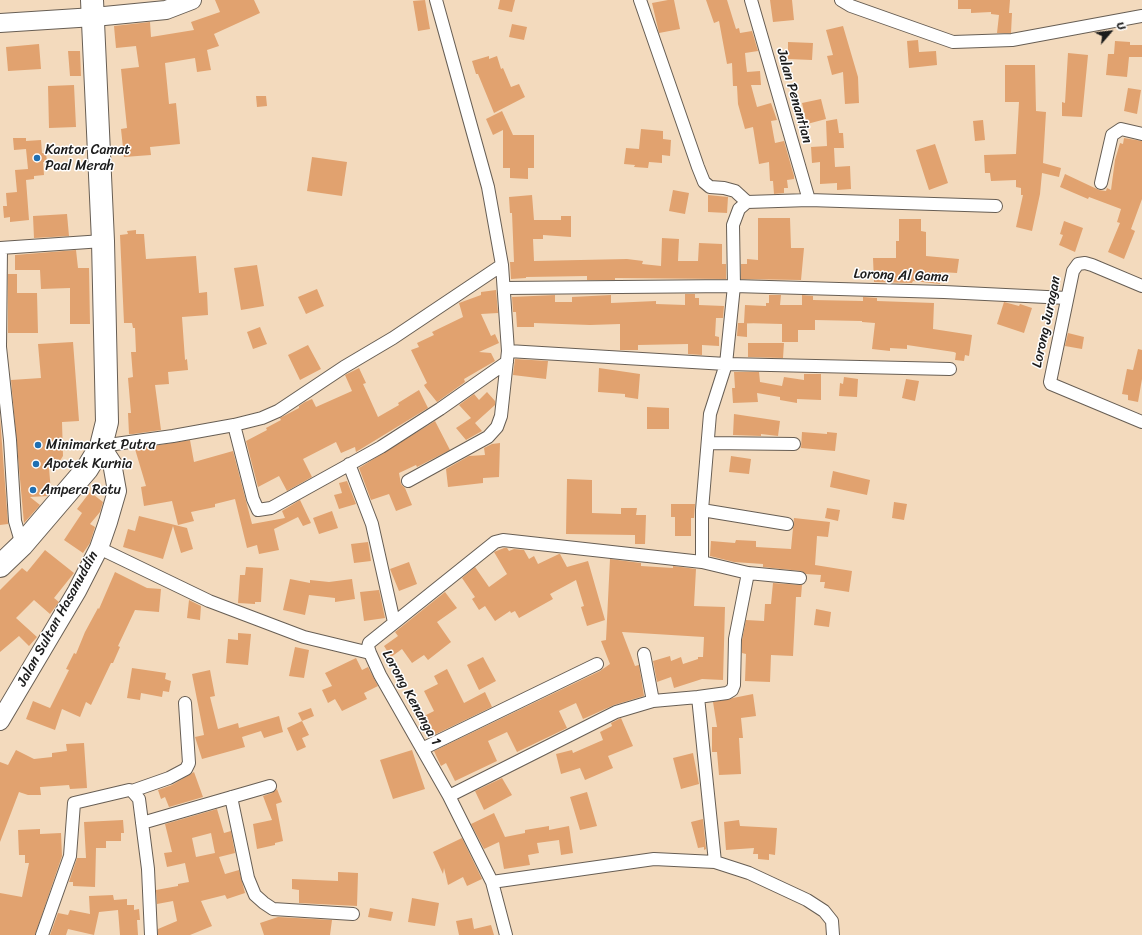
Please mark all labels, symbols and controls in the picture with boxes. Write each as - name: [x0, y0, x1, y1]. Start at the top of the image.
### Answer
- north arrow: [1090, 12, 1130, 52]
- text: U: [1111, 18, 1131, 34]
- street label: Jalan Penantian: [772, 47, 816, 145]
- place label: Kantor Camat Paal Merah: [45, 142, 130, 174]
- marker: Kantor Camat Paal Merah: [32, 153, 42, 163]
- street label: Lorong Al Gama: [853, 266, 949, 286]
- street label: Lorong Juragan: [1029, 275, 1065, 369]
- place label: Minimarket Putra: [46, 437, 155, 453]
- marker: Minimarket Putra: [33, 440, 43, 450]
- place label: Apotek Kurnia: [44, 456, 132, 472]
- marker: Apotek Kurnia: [31, 459, 41, 469]
- place label: Ampera Ratu: [41, 482, 121, 498]
- marker: Ampera Ratu: [28, 485, 38, 495]
- street label: Jalan Sultan Hasanuddin: [14, 548, 102, 690]
- street label: Lorong Kenanga 1: [378, 647, 444, 749]

